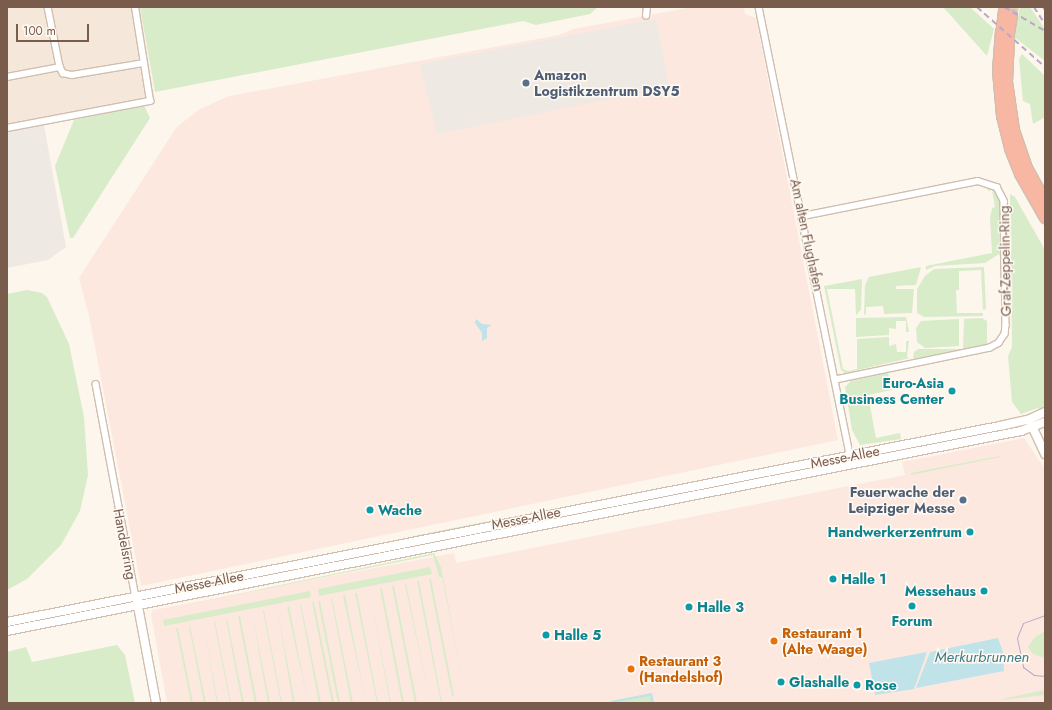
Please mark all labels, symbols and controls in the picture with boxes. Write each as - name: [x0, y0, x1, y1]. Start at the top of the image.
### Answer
- scale bar: [18, 16, 91, 42]
- text: 100 m: [23, 22, 56, 40]
- place label: Amazon Logistikzentrum DSY5: [534, 67, 680, 100]
- marker: Amazon Logistikzentrum DSY5: [521, 78, 531, 88]
- street label: Am alten Flughafen: [787, 177, 827, 293]
- street label: Graf-Zeppelin-Ring: [996, 205, 1014, 317]
- place label: Euro-Asia Business Center: [839, 375, 944, 408]
- marker: Euro-Asia Business Center: [947, 386, 957, 396]
- street label: Messe-Allee: [809, 442, 881, 472]
- place label: Feuerwache der Leipziger Messe: [848, 484, 955, 516]
- marker: Feuerwache der Leipziger Messe: [958, 495, 968, 505]
- place label: Wache: [378, 502, 422, 518]
- street label: Messe-Allee: [490, 503, 562, 533]
- marker: Wache: [365, 505, 375, 515]
- street label: Handelsring: [110, 507, 140, 581]
- place label: Handwerkerzentrum: [828, 524, 962, 540]
- marker: Handwerkerzentrum: [965, 527, 975, 537]
- street label: Messe-Allee: [173, 567, 245, 597]
- place label: Halle 1: [841, 571, 886, 587]
- marker: Halle 1: [828, 574, 838, 584]
- place label: Messehaus: [905, 583, 976, 599]
- marker: Messehaus: [979, 586, 989, 596]
- place label: Halle 3: [697, 599, 744, 615]
- marker: Forum: [907, 601, 917, 611]
- marker: Halle 3: [684, 602, 694, 612]
- place label: Forum: [892, 613, 932, 629]
- place label: Restaurant 1 (Alte Waage): [782, 625, 867, 658]
- place label: Halle 5: [554, 627, 601, 643]
- marker: Halle 5: [541, 630, 551, 640]
- marker: Restaurant 1 (Alte Waage): [769, 636, 779, 646]
- water label: Merkurbrunnen: [935, 649, 1029, 667]
- place label: Restaurant 3 (Handelshof): [639, 653, 723, 686]
- marker: Restaurant 3 (Handelshof): [626, 664, 636, 674]
- place label: Glashalle: [789, 674, 849, 690]
- marker: Glashalle: [776, 677, 786, 687]
- place label: Rose: [865, 677, 897, 693]
- marker: Rose: [852, 680, 862, 690]

